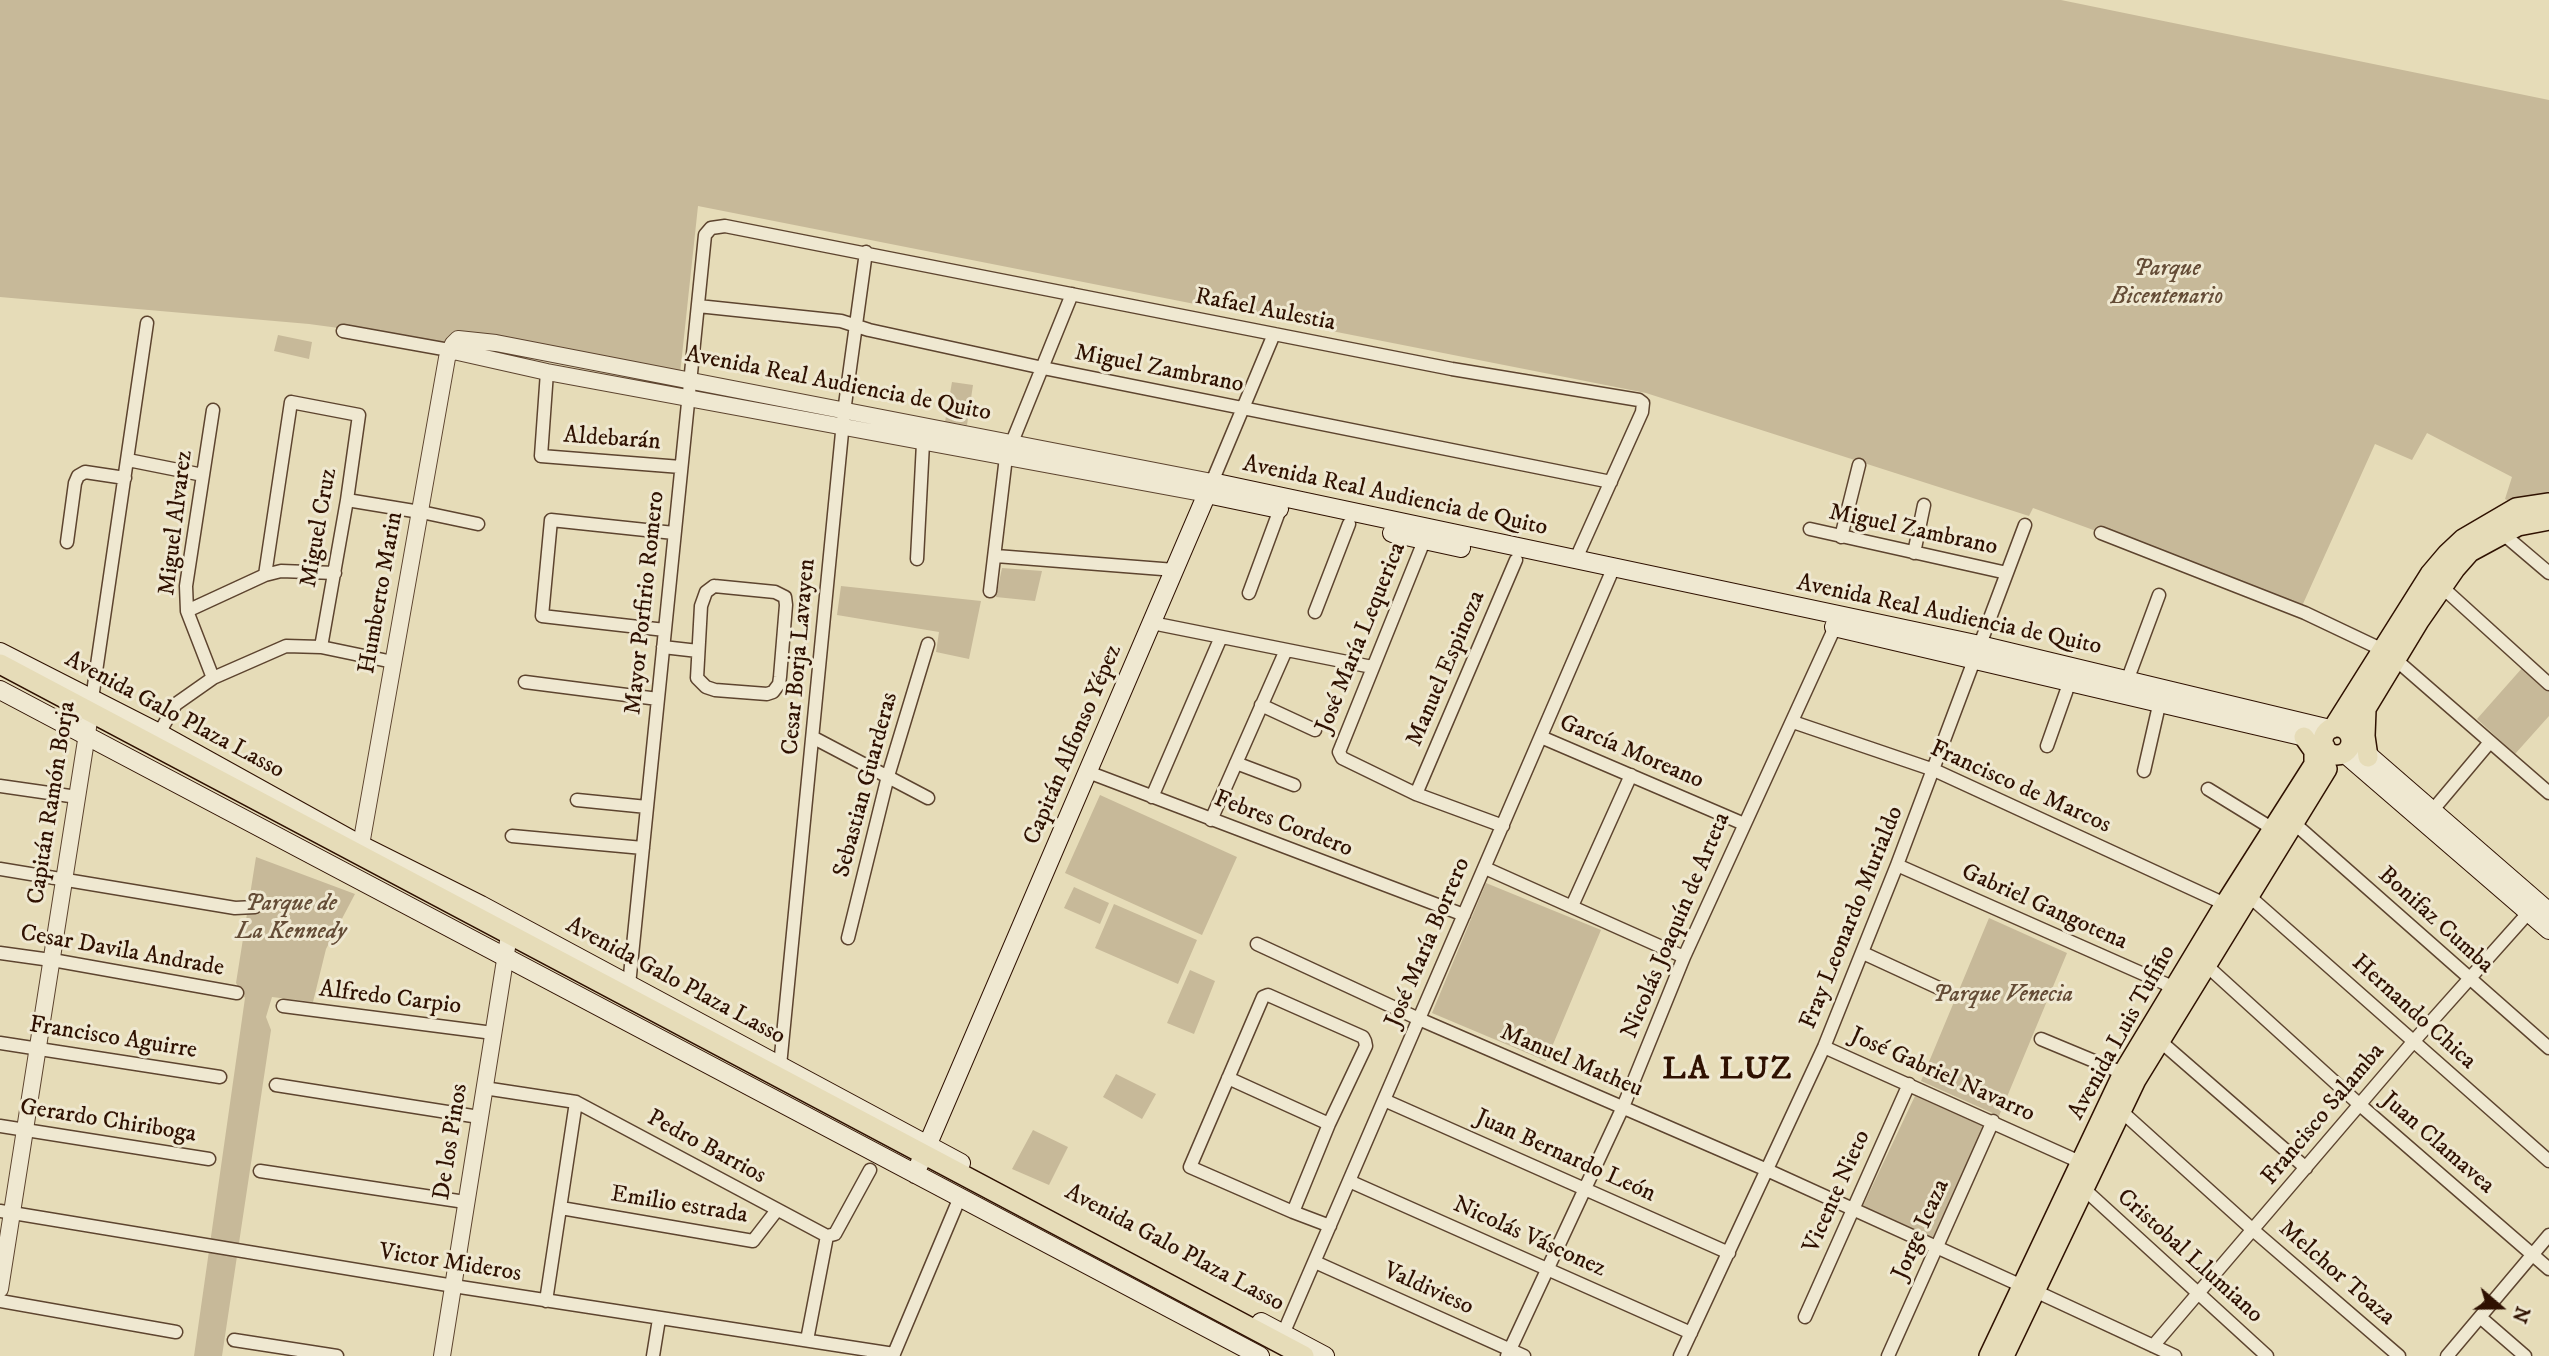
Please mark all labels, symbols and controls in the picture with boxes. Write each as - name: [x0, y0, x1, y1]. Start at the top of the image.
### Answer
- park label: Parque Bicentenario: [2111, 256, 2223, 312]
- street label: Rafael Aulestia: [1192, 283, 1338, 339]
- street label: Miguel Zambrano: [1072, 339, 1246, 401]
- street label: Avenida Real Audiencia de Quito: [683, 341, 993, 429]
- street label: Aldebarán: [562, 422, 662, 458]
- street label: Miguel Alvarez: [154, 449, 200, 597]
- street label: Avenida Real Audiencia de Quito: [1240, 451, 1550, 543]
- street label: Miguel Cruz: [295, 466, 345, 590]
- street label: Mayor Porfirio Romero: [620, 490, 672, 716]
- street label: Miguel Zambrano: [1826, 499, 2000, 563]
- street label: Humberto Marin: [354, 510, 410, 676]
- street label: José María Lequerica: [1311, 539, 1413, 737]
- street label: Cesar Borja Lavayen: [777, 558, 823, 756]
- street label: Avenida Real Audiencia de Quito: [1794, 570, 2104, 662]
- street label: Manuel Espinoza: [1401, 587, 1493, 751]
- street label: Capitán Alfonso Yépez: [1019, 640, 1129, 850]
- street label: Avenida Galo Plaza Lasso: [59, 646, 289, 786]
- street label: Sebastian Guarderas: [828, 689, 906, 881]
- street label: Capitán Ramón Borja: [23, 700, 83, 906]
- street label: García Moreano: [1554, 710, 1708, 796]
- street label: Francisco de Marcos: [1925, 735, 2115, 841]
- street label: Febres Cordero: [1210, 785, 1356, 865]
- street label: Fray Leonardo Murialdo: [1795, 802, 1911, 1034]
- street label: Nicolás Joaquín de Arteta: [1616, 809, 1738, 1043]
- street label: José María Borrero: [1380, 854, 1478, 1032]
- street label: Gabriel Gangotena: [1956, 858, 2132, 958]
- street label: Bonifaz Cumba: [2371, 861, 2499, 981]
- park label: Parque de La Kennedy: [236, 891, 346, 947]
- street label: Avenida Galo Plaza Lasso: [560, 912, 790, 1052]
- street label: Cesar Davila Andrade: [18, 920, 226, 984]
- street label: Avenida Luis Tufiño: [2063, 941, 2183, 1125]
- street label: Hernando Chica: [2345, 949, 2481, 1077]
- street label: Alfredo Carpio: [317, 976, 463, 1022]
- park label: Parque Venecia: [1933, 982, 2073, 1010]
- street label: Francisco Aguirre: [27, 1012, 199, 1066]
- street label: Manuel Matheu: [1495, 1019, 1647, 1105]
- street label: José Gabriel Navarro: [1845, 1022, 2039, 1130]
- street label: Francisco Salamba: [2256, 1038, 2392, 1192]
- district label: LA LUZ: [1663, 1052, 1793, 1090]
- street label: De los Pinos: [429, 1082, 475, 1202]
- street label: Juan Clamavea: [2374, 1087, 2500, 1201]
- street label: Gerardo Chiriboga: [18, 1094, 198, 1150]
- street label: Juan Bernardo León: [1470, 1104, 1660, 1210]
- street label: Pedro Barrios: [642, 1105, 770, 1191]
- street label: Vicente Nieto: [1798, 1126, 1878, 1258]
- street label: Jorge Icaza: [1887, 1175, 1957, 1285]
- street label: Avenida Galo Plaza Lasso: [1059, 1179, 1289, 1319]
- street label: Emilio estrada: [608, 1181, 750, 1231]
- street label: Cristobal Llumiano: [2110, 1184, 2268, 1330]
- street label: Nicolás Vásconez: [1448, 1191, 1610, 1285]
- street label: Melchor Toaza: [2272, 1215, 2400, 1333]
- street label: Victor Mideros: [377, 1239, 523, 1289]
- street label: Valdivieso: [1378, 1257, 1478, 1323]
- north arrow: [2465, 1272, 2535, 1342]
- text: N: [2507, 1303, 2534, 1326]

